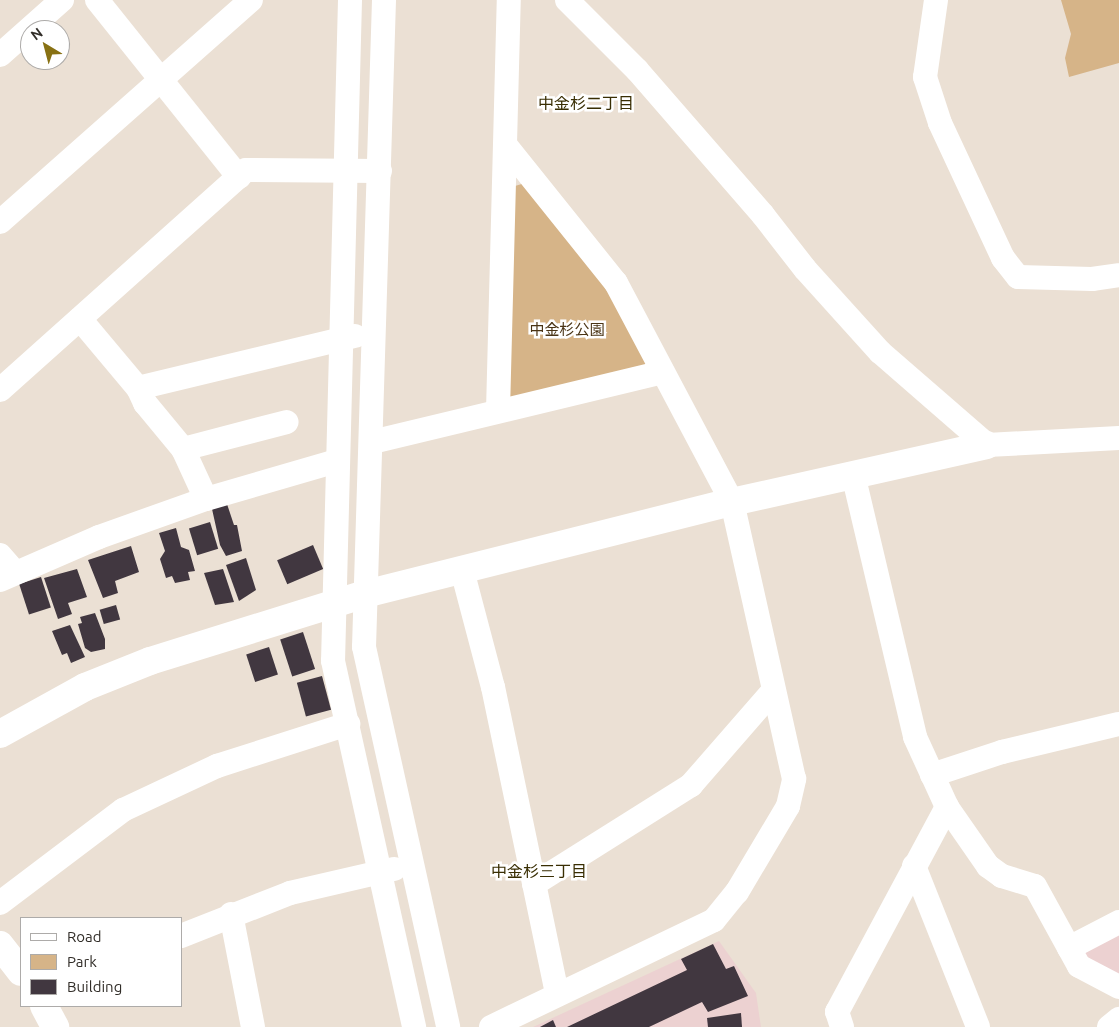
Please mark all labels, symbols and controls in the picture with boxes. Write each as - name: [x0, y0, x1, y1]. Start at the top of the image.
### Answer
- north arrow: [20, 20, 70, 70]
- text: N: [28, 24, 46, 43]
- district label: 中金杉二丁目: [538, 93, 634, 113]
- park label: 中金杉公園: [530, 321, 604, 339]
- district label: 中金杉三丁目: [491, 861, 587, 881]
- legend: [20, 917, 182, 1007]
- text: Road: [67, 928, 102, 945]
- text: Park: [67, 953, 97, 970]
- text: Building: [67, 978, 122, 995]

